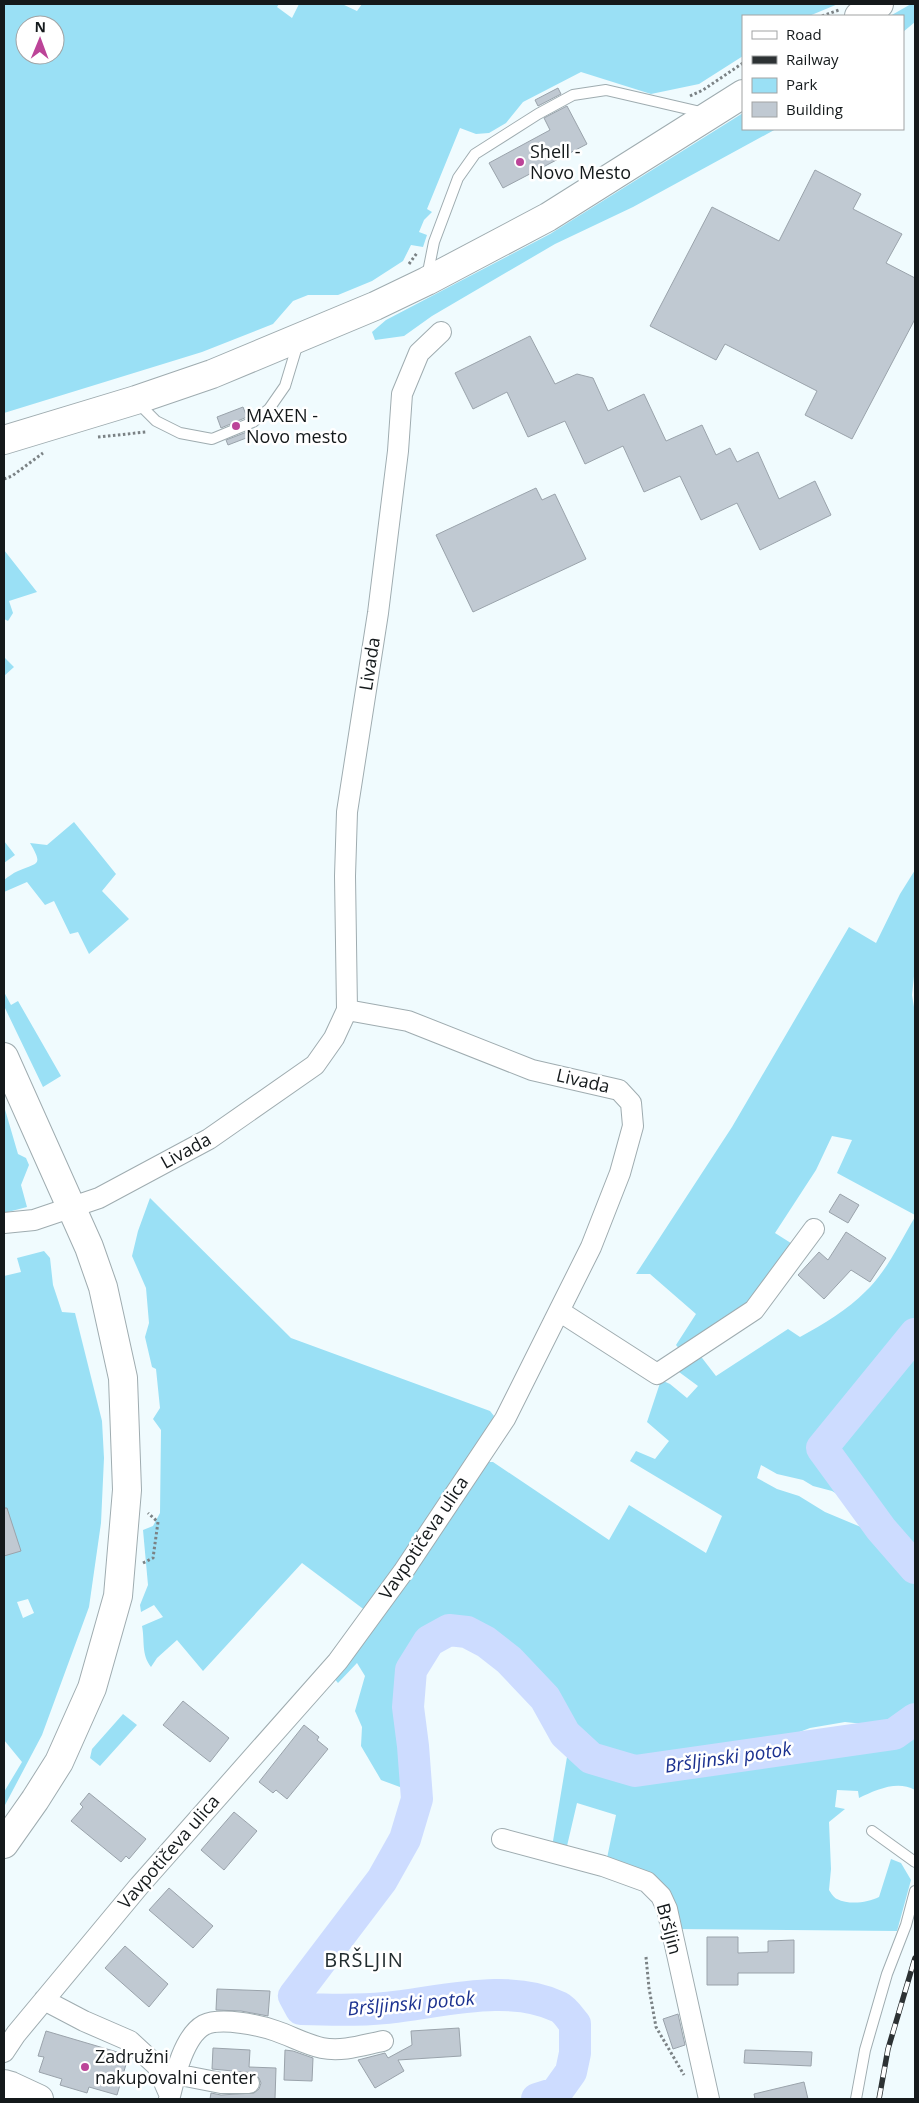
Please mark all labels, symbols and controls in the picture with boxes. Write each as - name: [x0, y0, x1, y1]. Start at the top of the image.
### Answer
- north arrow: [15, 15, 65, 65]
- legend: [742, 15, 904, 130]
- text: N: [34, 17, 46, 36]
- text: Road: [786, 24, 822, 44]
- text: Railway: [786, 49, 839, 69]
- text: Park: [786, 74, 817, 94]
- text: Building: [786, 99, 843, 119]
- place label: Shell - Novo Mesto: [530, 139, 631, 184]
- marker: Shell - Novo Mesto: [514, 156, 526, 168]
- place label: MAXEN - Novo mesto: [246, 403, 347, 448]
- marker: MAXEN - Novo mesto: [230, 420, 242, 432]
- street label: Livada: [353, 635, 385, 692]
- street label: Livada: [554, 1062, 612, 1098]
- street label: Livada: [156, 1127, 215, 1174]
- street label: Vavpotičeva ulica: [373, 1471, 473, 1604]
- water label: Bršljinski potok: [663, 1735, 794, 1779]
- street label: Vavpotičeva ulica: [112, 1789, 224, 1913]
- street label: Bršljin: [652, 1900, 688, 1957]
- district label: BRŠLJIN: [324, 1946, 404, 1973]
- water label: Bršljinski potok: [346, 1984, 476, 2022]
- place label: Zadružni nakupovalni center: [95, 2044, 256, 2089]
- marker: Zadružni nakupovalni center: [79, 2061, 91, 2073]

